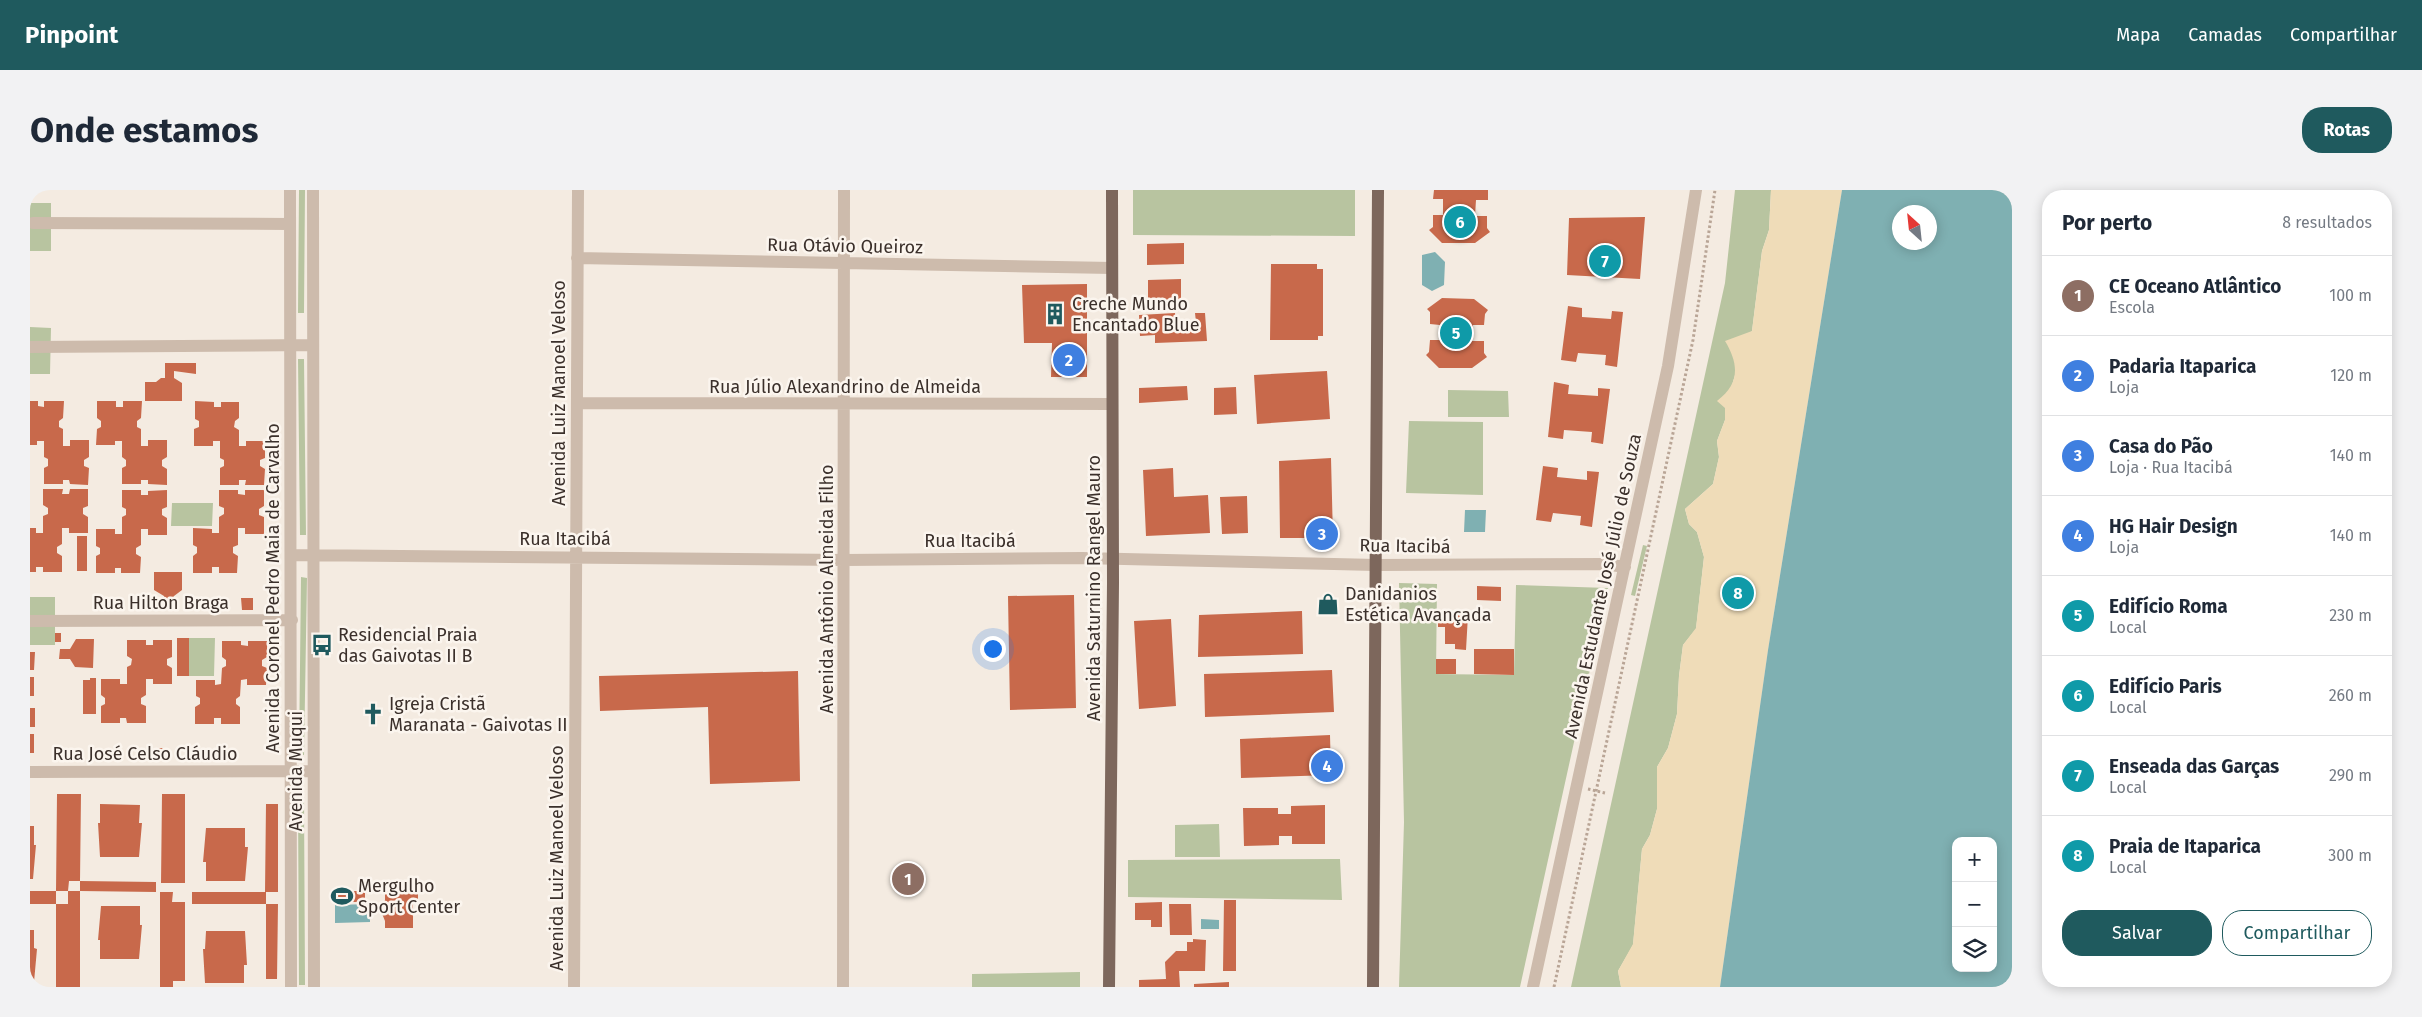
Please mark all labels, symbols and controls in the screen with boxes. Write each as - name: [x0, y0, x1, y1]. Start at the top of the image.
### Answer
- text: Pinpoint: [25, 21, 118, 49]
- text: Mapa: [2116, 24, 2160, 46]
- text: Camadas: [2188, 24, 2262, 46]
- text: Compartilhar: [2290, 24, 2397, 46]
- button: Rotas: [2302, 107, 2392, 153]
- text: Onde estamos: [30, 109, 258, 151]
- pin: 6: [1444, 203, 1476, 241]
- north arrow: [1892, 205, 1937, 250]
- text: Por perto: [2062, 210, 2152, 236]
- text: 8 resultados: [2282, 213, 2372, 232]
- street label: Rua Otávio Queiroz: [767, 234, 923, 258]
- pin: 7: [1589, 242, 1621, 280]
- text: CE Oceano Atlântico: [2109, 275, 2281, 298]
- street label: Avenida Luiz Manoel Veloso: [548, 280, 570, 506]
- text: 1: [2074, 286, 2082, 305]
- text: 100 m: [2329, 286, 2372, 305]
- place label: Creche Mundo Encantado Blue: [1072, 293, 1199, 336]
- text: Escola: [2109, 298, 2155, 317]
- building icon: Creche Mundo Encantado Blue: [1042, 301, 1068, 327]
- pin: 5: [1440, 314, 1472, 352]
- pin: 2: [1053, 341, 1085, 379]
- text: Padaria Itaparica: [2109, 355, 2256, 378]
- text: 2: [2074, 366, 2082, 385]
- text: 120 m: [2330, 366, 2372, 385]
- street label: Rua Júlio Alexandrino de Almeida: [709, 376, 981, 398]
- text: Loja: [2109, 378, 2139, 397]
- street label: Avenida Coronel Pedro Maia de Carvalho: [262, 423, 284, 753]
- street label: Avenida Estudante José Júlio de Souza: [1560, 432, 1646, 740]
- text: Casa do Pão: [2109, 435, 2213, 458]
- text: 3: [2074, 446, 2082, 465]
- text: 140 m: [2330, 446, 2372, 465]
- street label: Avenida Saturnino Rangel Mauro: [1083, 455, 1105, 721]
- text: Loja · Rua Itacibá: [2109, 458, 2233, 477]
- street label: Avenida Antônio Almeida Filho: [816, 464, 838, 714]
- pin: 3: [1306, 515, 1338, 553]
- text: HG Hair Design: [2109, 515, 2238, 538]
- text: 4: [2073, 526, 2083, 545]
- text: 140 m: [2330, 526, 2372, 545]
- street label: Rua Itacibá: [519, 528, 611, 550]
- street label: Rua Itacibá: [924, 530, 1016, 552]
- street label: Rua Itacibá: [1359, 534, 1451, 558]
- text: Loja: [2109, 538, 2139, 557]
- pin: 8: [1722, 574, 1754, 612]
- place label: Danidanios Estética Avançada: [1345, 583, 1492, 626]
- shop icon: Danidanios Estética Avançada: [1315, 591, 1341, 617]
- street label: Rua Hilton Braga: [93, 592, 229, 614]
- text: Edifício Roma: [2109, 595, 2228, 618]
- text: 5: [2074, 606, 2082, 625]
- text: 230 m: [2329, 606, 2372, 625]
- text: Local: [2109, 618, 2147, 637]
- place label: Residencial Praia das Gaivotas II B: [338, 624, 477, 667]
- bus stop icon: Residencial Praia das Gaivotas II B: [309, 632, 335, 658]
- your location: [980, 636, 1006, 662]
- text: Edifício Paris: [2109, 675, 2222, 698]
- text: 6: [2073, 686, 2083, 705]
- text: 260 m: [2329, 686, 2372, 705]
- place label: Igreja Cristã Maranata - Gaivotas II: [389, 693, 568, 736]
- text: Local: [2109, 698, 2147, 717]
- church icon: Igreja Cristã Maranata - Gaivotas II: [360, 701, 386, 727]
- street label: Avenida Muqui: [285, 711, 307, 831]
- street label: Rua José Celso Cláudio: [52, 743, 238, 765]
- street label: Avenida Luiz Manoel Veloso: [546, 745, 568, 971]
- pin: 4: [1311, 747, 1343, 785]
- text: Enseada das Garças: [2109, 755, 2279, 778]
- text: 7: [2074, 766, 2082, 785]
- text: 290 m: [2329, 766, 2372, 785]
- text: Local: [2109, 778, 2147, 797]
- text: Praia de Itaparica: [2109, 835, 2261, 858]
- map controls: [1952, 837, 1997, 972]
- button: +: [1952, 837, 1997, 882]
- text: 8: [2073, 846, 2083, 865]
- text: 300 m: [2328, 846, 2372, 865]
- text: Local: [2109, 858, 2147, 877]
- pin: 1: [892, 860, 924, 898]
- place label: Mergulho Sport Center: [358, 875, 460, 918]
- button: −: [1952, 882, 1997, 927]
- sports icon: Mergulho Sport Center: [329, 883, 355, 909]
- button: Salvar: [2062, 910, 2212, 956]
- button: Compartilhar: [2222, 910, 2372, 956]
- button: layers: [1952, 927, 1997, 972]

